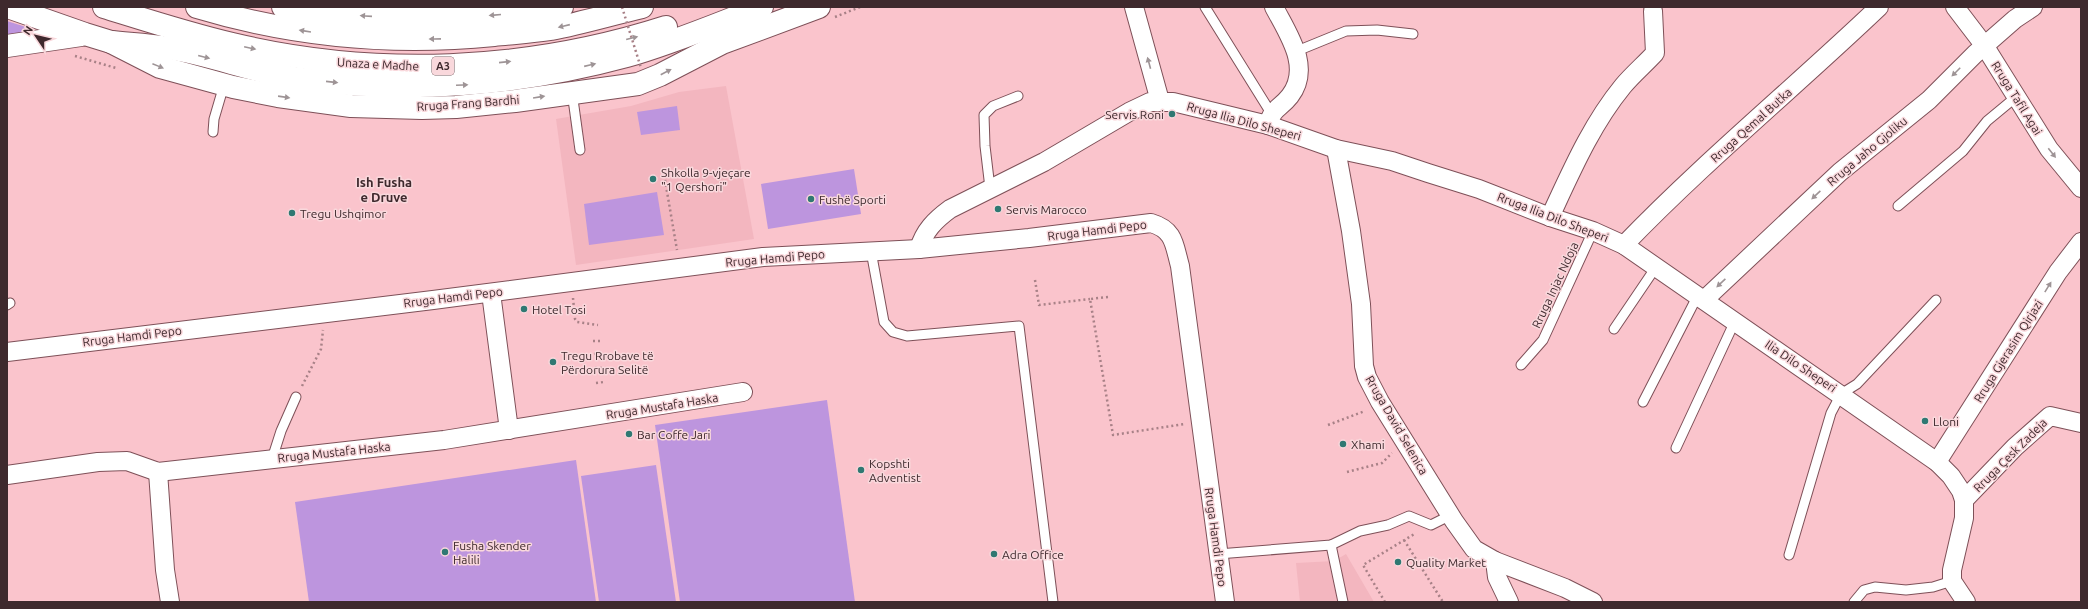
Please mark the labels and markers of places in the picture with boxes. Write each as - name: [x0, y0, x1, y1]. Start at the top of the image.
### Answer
- place label: Servis Roni: [1105, 108, 1164, 121]
- marker: Servis Roni: [1167, 109, 1177, 119]
- place label: Shkolla 9-vjeçare "1 Qershori": [661, 166, 751, 193]
- marker: Shkolla 9-vjeçare "1 Qershori": [648, 174, 658, 184]
- place label: Fushë Sporti: [819, 193, 886, 206]
- marker: Fushë Sporti: [806, 194, 816, 204]
- place label: Servis Marocco: [1006, 203, 1087, 216]
- marker: Servis Marocco: [993, 204, 1003, 214]
- place label: Tregu Ushqimor: [300, 207, 386, 220]
- marker: Tregu Ushqimor: [287, 208, 297, 218]
- place label: Hotel Tosi: [532, 303, 586, 316]
- marker: Hotel Tosi: [519, 304, 529, 314]
- place label: Tregu Rrobave të Përdorura Selitë: [561, 349, 654, 376]
- marker: Tregu Rrobave të Përdorura Selitë: [548, 357, 558, 367]
- place label: Lloni: [1933, 415, 1959, 428]
- marker: Lloni: [1920, 416, 1930, 426]
- place label: Bar Coffe Jari: [637, 428, 711, 441]
- marker: Bar Coffe Jari: [624, 429, 634, 439]
- place label: Xhami: [1351, 438, 1385, 451]
- marker: Xhami: [1338, 439, 1348, 449]
- place label: Kopshti Adventist: [869, 457, 921, 484]
- marker: Kopshti Adventist: [856, 465, 866, 475]
- place label: Fusha Skender Halili: [453, 539, 531, 566]
- marker: Fusha Skender Halili: [440, 547, 450, 557]
- place label: Adra Office: [1002, 548, 1064, 561]
- marker: Adra Office: [989, 549, 999, 559]
- place label: Quality Market: [1406, 556, 1486, 569]
- marker: Quality Market: [1393, 557, 1403, 567]

